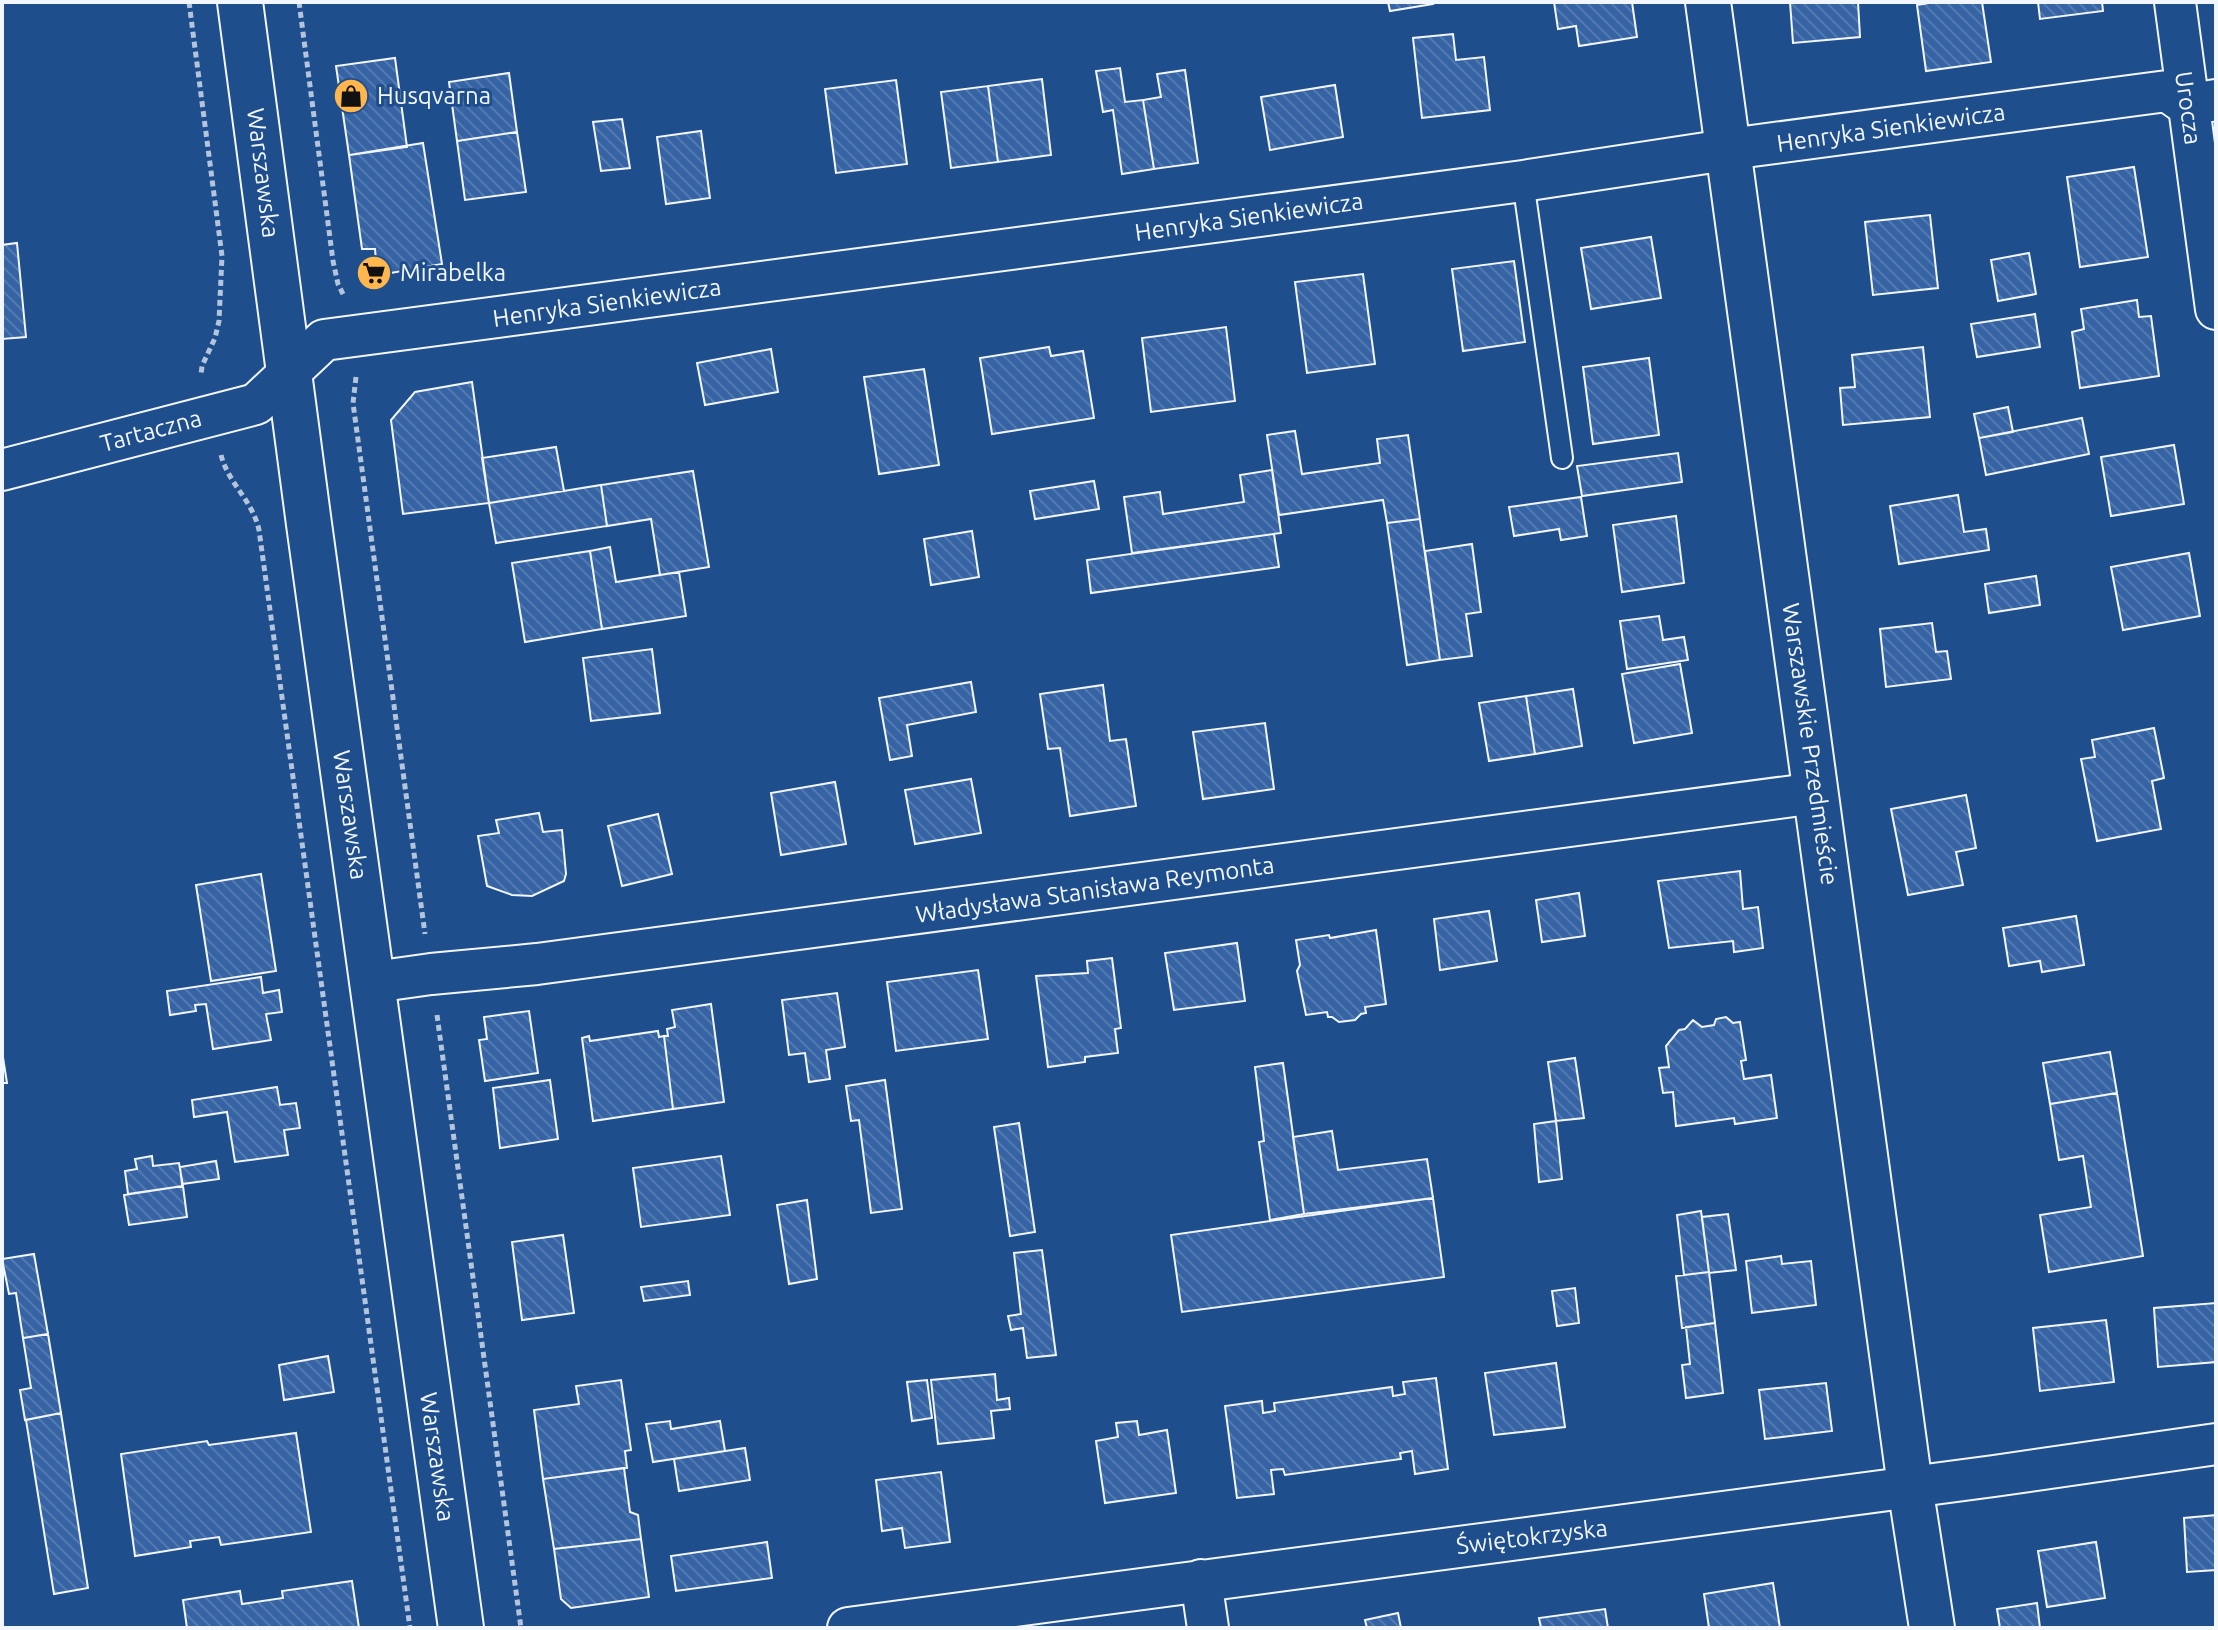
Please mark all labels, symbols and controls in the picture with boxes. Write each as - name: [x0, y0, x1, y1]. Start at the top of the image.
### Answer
- street label: Urocza: [2170, 69, 2207, 146]
- shop icon: Husqvarna: [332, 77, 370, 115]
- place label: Husqvarna: [377, 82, 491, 109]
- street label: Henryka Sienkiewicza: [1775, 98, 2007, 157]
- street label: Warszawska: [242, 107, 285, 239]
- street label: Henryka Sienkiewicza: [1133, 187, 1365, 246]
- supermarket icon: Mirabelka: [355, 254, 393, 292]
- place label: Mirabelka: [400, 259, 506, 286]
- street label: Henryka Sienkiewicza: [491, 273, 723, 332]
- street label: Tartaczna: [97, 404, 205, 457]
- street label: Warszawskie Przedmieście: [1777, 601, 1844, 887]
- street label: Warszawska: [328, 749, 373, 881]
- street label: Władysława Stanisława Reymonta: [914, 851, 1276, 928]
- street label: Warszawska: [415, 1391, 460, 1523]
- street label: Świętokrzyska: [1455, 1513, 1609, 1559]

